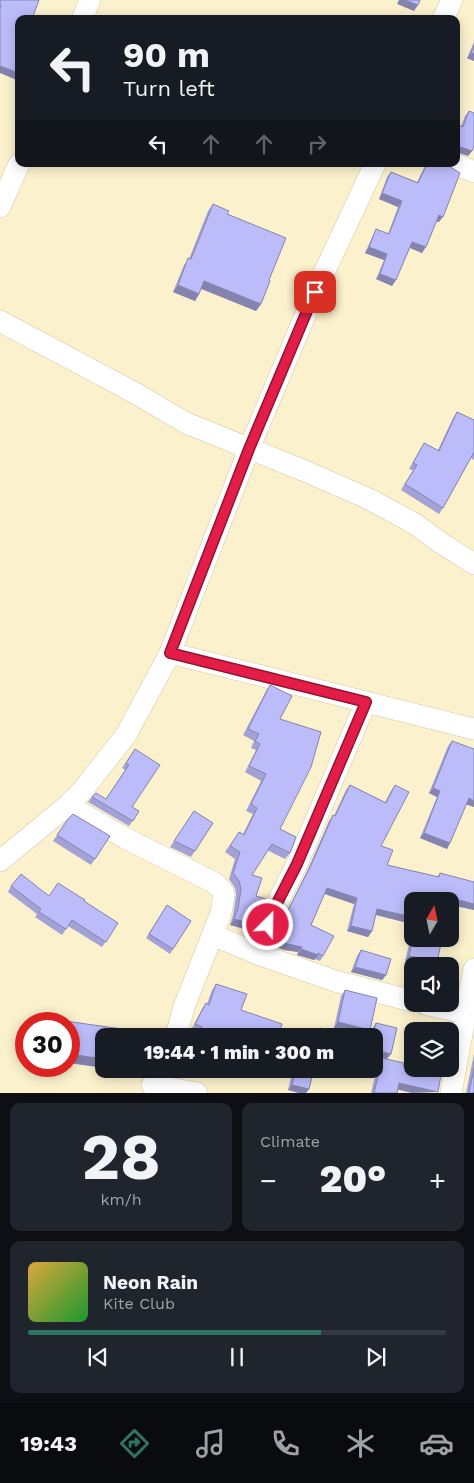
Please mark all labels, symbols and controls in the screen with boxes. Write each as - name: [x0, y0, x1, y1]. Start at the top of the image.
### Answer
- text: 90 m: [123, 34, 210, 76]
- icon: left: [40, 35, 105, 100]
- text: Turn left: [123, 76, 215, 101]
- icon: left: [144, 130, 172, 158]
- icon: ahead: [197, 130, 225, 158]
- icon: ahead: [250, 130, 278, 158]
- icon: right: [303, 130, 331, 158]
- pin: [294, 271, 336, 313]
- icon: arrive: [301, 278, 329, 306]
- north arrow: [404, 892, 459, 948]
- map controls: [404, 892, 459, 1077]
- position arrow: [241, 898, 293, 950]
- button: sound: [404, 957, 459, 1012]
- speed limit sign: 30: [15, 1012, 80, 1077]
- button: layers: [404, 1022, 459, 1077]
- text: 19:44 · 1 min · 300 m: [144, 1041, 334, 1064]
- text: 28: [81, 1119, 161, 1195]
- text: Climate: [260, 1132, 320, 1151]
- text: 20°: [320, 1157, 386, 1201]
- text: −: [260, 1164, 277, 1197]
- text: +: [429, 1164, 446, 1197]
- text: km/h: [100, 1190, 142, 1209]
- text: Neon Rain: [103, 1271, 198, 1294]
- text: Kite Club: [103, 1294, 175, 1313]
- icon: previous: [84, 1343, 112, 1371]
- icon: pause: [223, 1343, 251, 1371]
- icon: next: [362, 1343, 390, 1371]
- icon: directions: [117, 1426, 152, 1461]
- icon: music: [193, 1426, 228, 1461]
- icon: phone: [268, 1426, 303, 1461]
- icon: climate: [343, 1426, 378, 1461]
- icon: car: [419, 1426, 454, 1461]
- text: 19:43: [20, 1431, 77, 1456]

